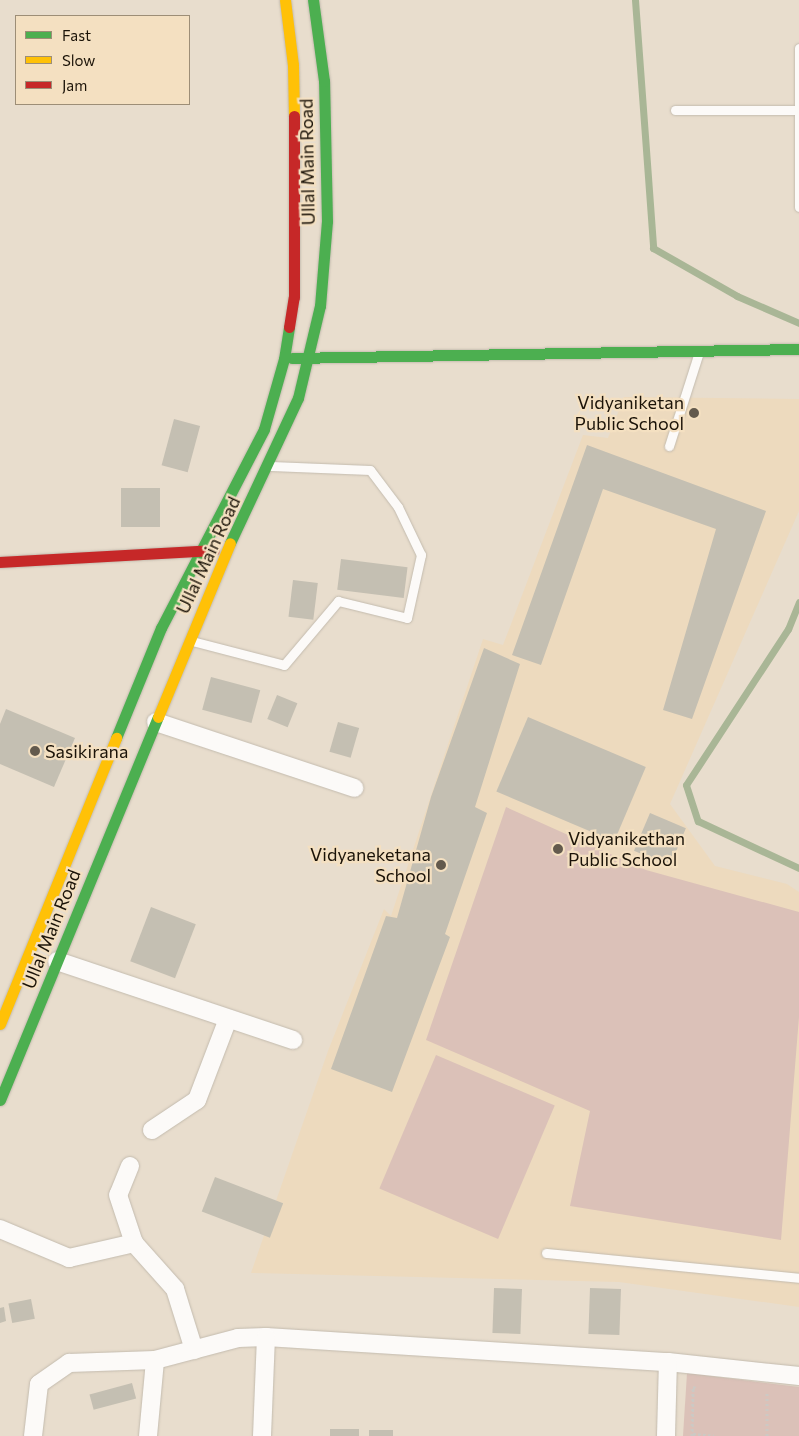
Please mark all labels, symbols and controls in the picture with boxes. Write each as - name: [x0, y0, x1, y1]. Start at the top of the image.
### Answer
- legend: [15, 15, 190, 105]
- text: Fast: [62, 26, 91, 44]
- text: Slow: [62, 51, 95, 69]
- text: Jam: [62, 76, 87, 94]
- street label: Ullal Main Road: [295, 99, 319, 225]
- place label: Vidyaniketan Public School: [575, 392, 684, 434]
- marker: Vidyaniketan Public School: [688, 407, 700, 419]
- street label: Ullal Main Road: [171, 493, 245, 617]
- place label: Sasikirana: [45, 740, 128, 762]
- marker: Sasikirana: [29, 745, 41, 757]
- place label: Vidyanikethan Public School: [568, 828, 685, 871]
- marker: Vidyanikethan Public School: [552, 843, 564, 855]
- place label: Vidyaneketana School: [310, 844, 431, 886]
- marker: Vidyaneketana School: [435, 859, 447, 871]
- street label: Ullal Main Road: [17, 866, 85, 992]

